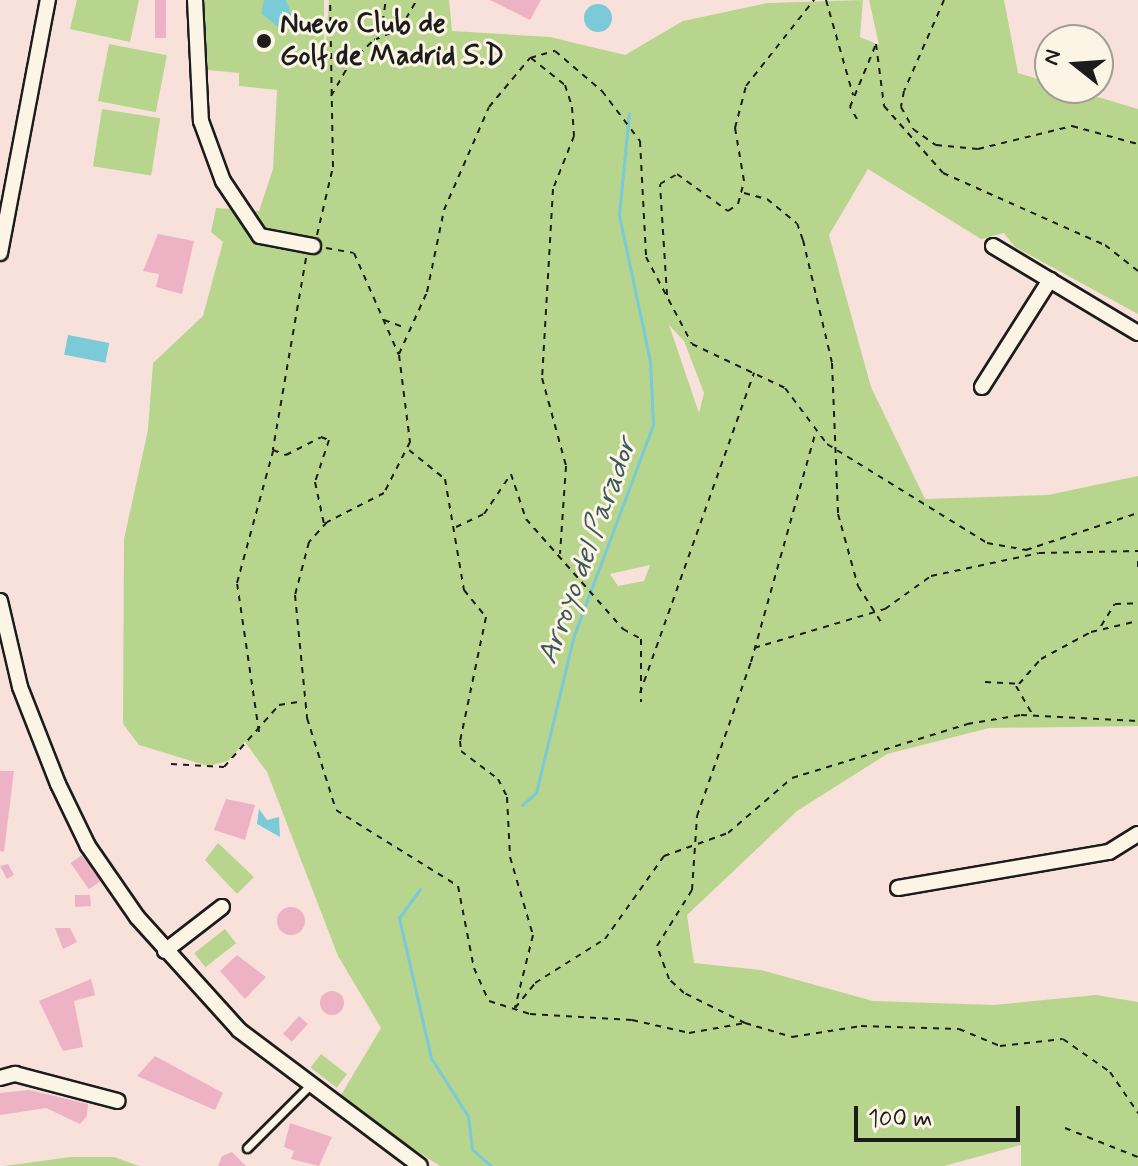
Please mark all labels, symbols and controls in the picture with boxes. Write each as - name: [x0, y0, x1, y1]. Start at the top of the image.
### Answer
- place label: Nuevo Club de Golf de Madrid S.D: [280, 8, 503, 74]
- north arrow: [1034, 24, 1114, 104]
- marker: Nuevo Club de Golf de Madrid S.D: [255, 32, 273, 50]
- text: N: [1037, 46, 1068, 69]
- water label: Arroyo del Parador: [531, 435, 645, 667]
- scale bar: [858, 1090, 1024, 1140]
- text: 100 m: [868, 1104, 932, 1135]

